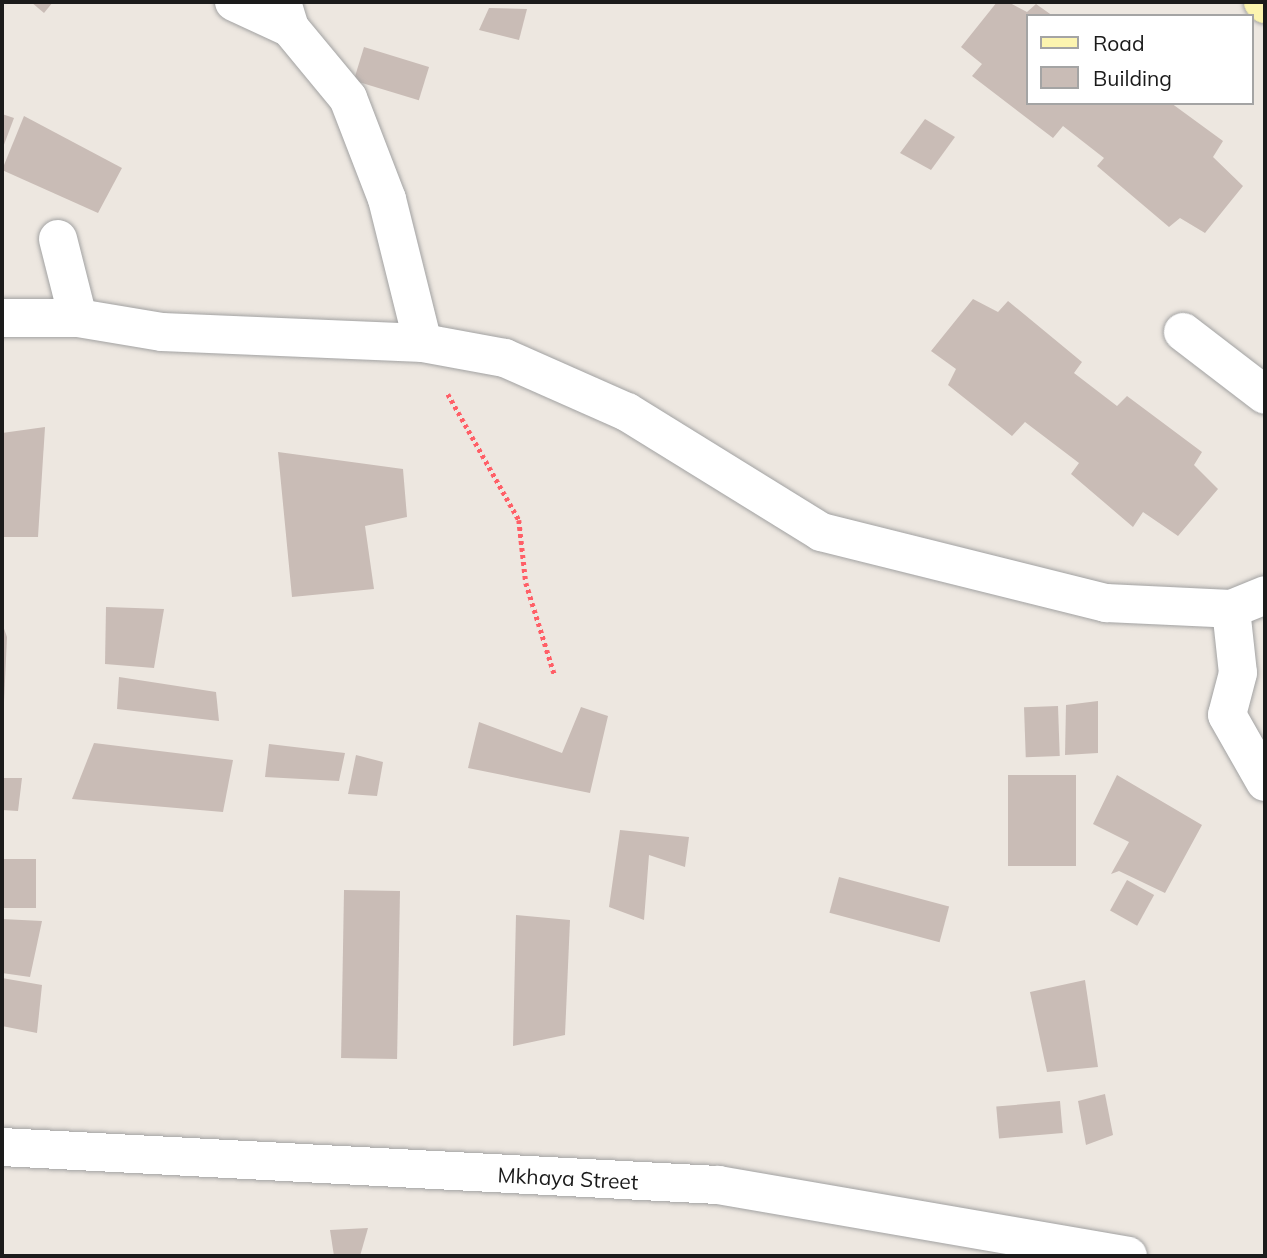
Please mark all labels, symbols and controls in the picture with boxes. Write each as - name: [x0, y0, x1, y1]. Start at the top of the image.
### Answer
- legend: [1026, 14, 1253, 105]
- text: Road: [1093, 30, 1144, 56]
- text: Building: [1093, 65, 1172, 91]
- street label: Mkhaya Street: [497, 1162, 639, 1194]

